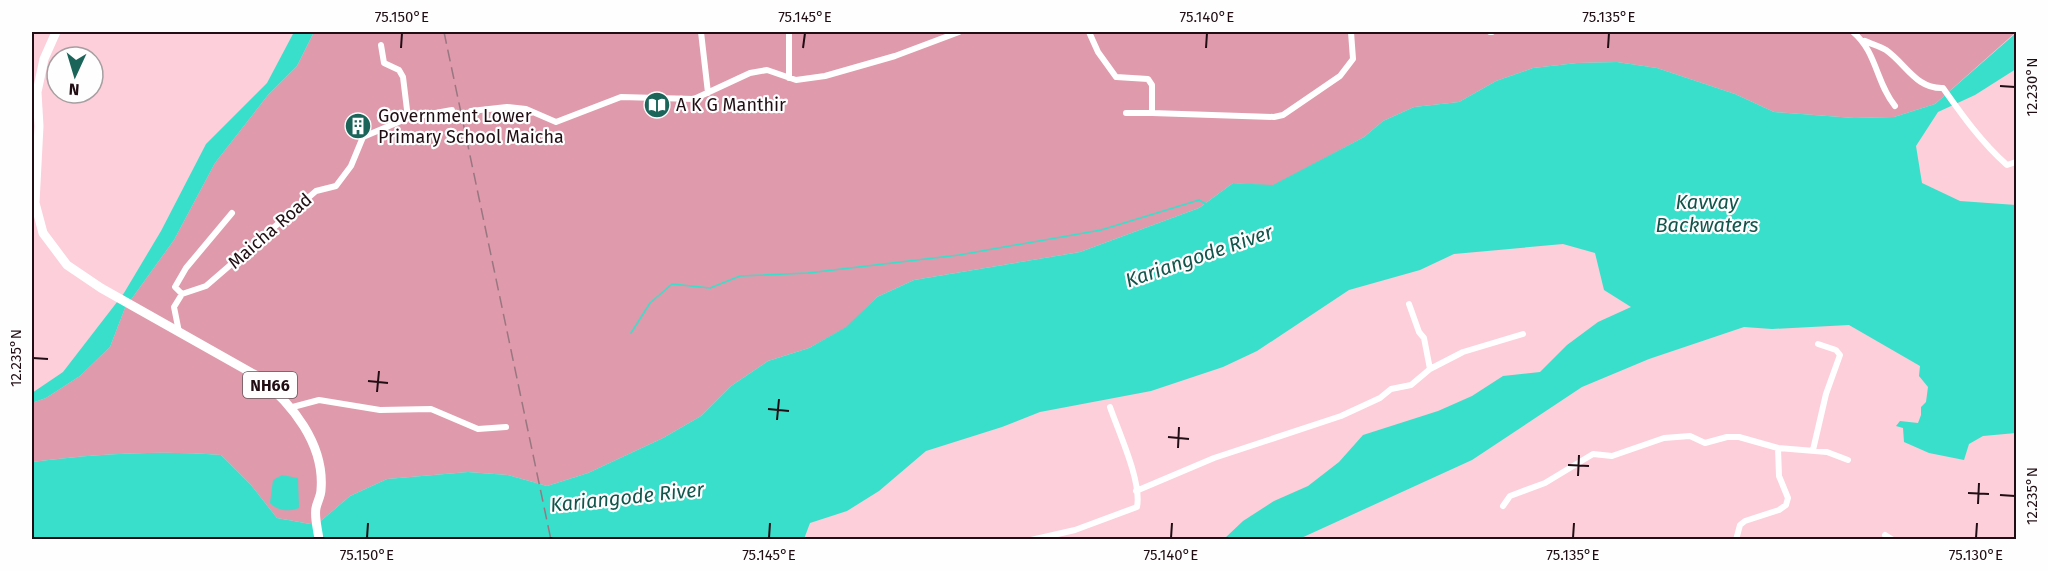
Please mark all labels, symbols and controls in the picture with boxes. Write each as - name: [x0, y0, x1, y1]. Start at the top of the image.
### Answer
- text: 75.150°E: [375, 8, 429, 26]
- text: 75.145°E: [778, 8, 832, 26]
- text: 75.140°E: [1180, 8, 1234, 26]
- text: 75.135°E: [1582, 8, 1636, 26]
- north arrow: [45, 45, 105, 105]
- text: 12.230°N: [2023, 58, 2041, 116]
- text: N: [68, 80, 80, 99]
- library icon: A K G Manthir: [642, 90, 672, 120]
- place label: A K G Manthir: [676, 94, 786, 116]
- place label: Government Lower Primary School Maicha: [378, 105, 564, 148]
- building icon: Government Lower Primary School Maicha: [343, 111, 373, 141]
- street label: Maicha Road: [224, 189, 316, 273]
- water label: Kavvay Backwaters: [1656, 190, 1758, 237]
- water label: Kariangode River: [1122, 219, 1277, 293]
- text: 12.235°N: [7, 329, 25, 387]
- road number: NH66: [243, 372, 297, 398]
- text: 12.235°N: [2023, 467, 2041, 525]
- water label: Kariangode River: [549, 477, 706, 517]
- text: 75.150°E: [340, 546, 394, 564]
- text: 75.145°E: [742, 546, 796, 564]
- text: 75.140°E: [1144, 546, 1198, 564]
- text: 75.135°E: [1546, 546, 1600, 564]
- text: 75.130°E: [1949, 546, 2003, 564]

